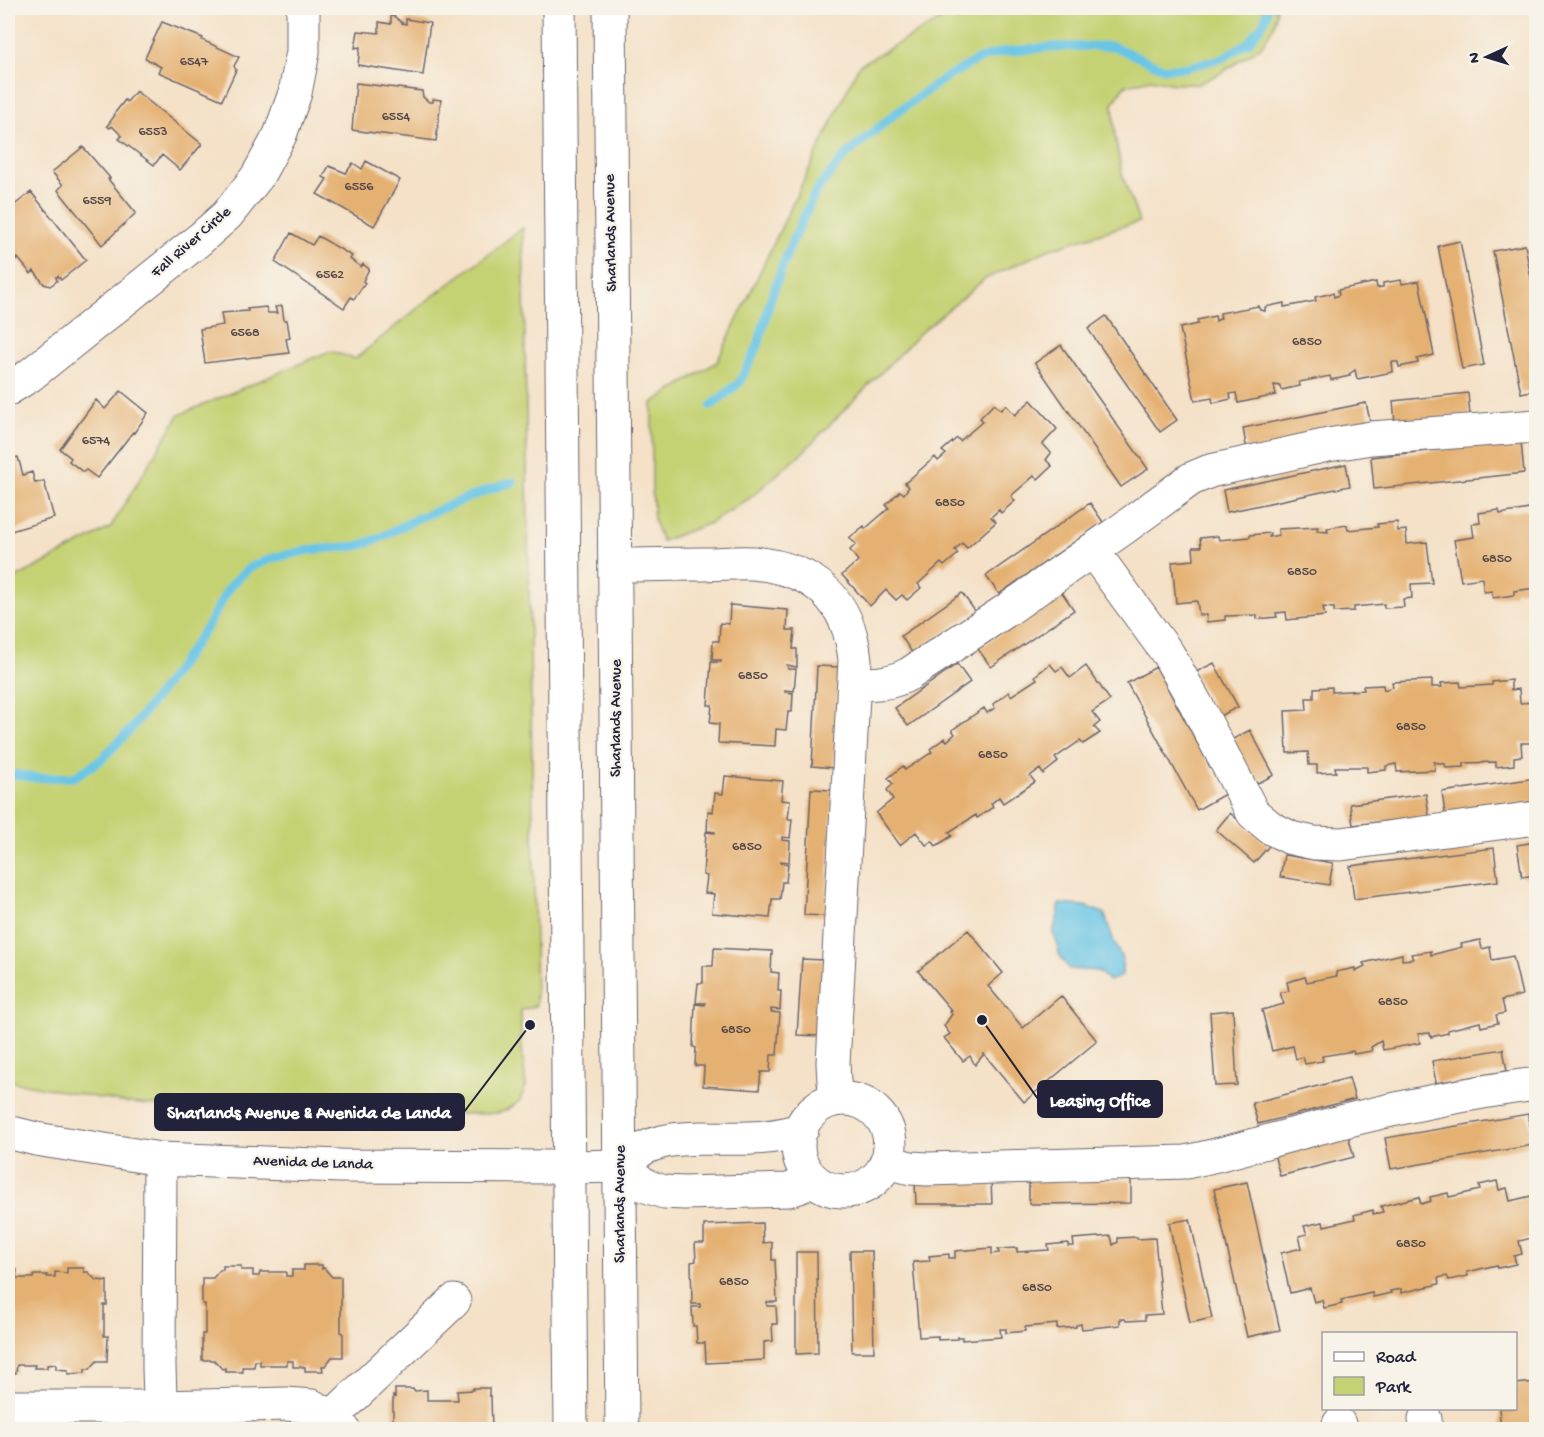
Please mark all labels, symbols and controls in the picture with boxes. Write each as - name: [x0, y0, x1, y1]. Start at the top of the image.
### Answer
- north arrow: [1457, 27, 1517, 87]
- text: N: [1466, 51, 1485, 64]
- house number: 6547: [180, 54, 209, 71]
- house number: 6554: [382, 109, 411, 126]
- house number: 6553: [138, 124, 168, 141]
- street label: Sharlands Avenue: [601, 173, 623, 292]
- house number: 6556: [345, 179, 374, 196]
- house number: 6559: [83, 193, 111, 210]
- street label: Fall River Circle: [147, 203, 236, 283]
- house number: 6562: [316, 267, 344, 284]
- house number: 6568: [230, 325, 260, 342]
- house number: 6850: [1292, 334, 1322, 351]
- house number: 6574: [82, 433, 111, 450]
- house number: 6850: [935, 495, 965, 512]
- house number: 6850: [1482, 551, 1512, 568]
- house number: 6850: [1287, 564, 1317, 581]
- street label: Sharlands Avenue: [608, 658, 627, 777]
- house number: 6850: [738, 668, 768, 685]
- house number: 6850: [1396, 719, 1426, 736]
- house number: 6850: [978, 747, 1008, 764]
- house number: 6850: [732, 839, 762, 856]
- house number: 6850: [1378, 994, 1408, 1011]
- house number: 6850: [721, 1022, 751, 1039]
- callout: Leasing Office: [1038, 1081, 1162, 1117]
- text: Leasing Office: [1050, 1092, 1151, 1113]
- callout: Sharlands Avenue & Avenida de Landa: [155, 1094, 464, 1130]
- text: Sharlands Avenue & Avenida de Landa: [167, 1104, 452, 1125]
- street label: Sharlands Avenue: [612, 1144, 631, 1263]
- street label: Avenida de Landa: [253, 1152, 374, 1176]
- house number: 6850: [1396, 1236, 1426, 1253]
- house number: 6850: [719, 1274, 749, 1291]
- house number: 6850: [1022, 1280, 1052, 1297]
- legend: [1322, 1332, 1517, 1410]
- text: Road: [1376, 1348, 1417, 1369]
- text: Park: [1375, 1378, 1412, 1399]

